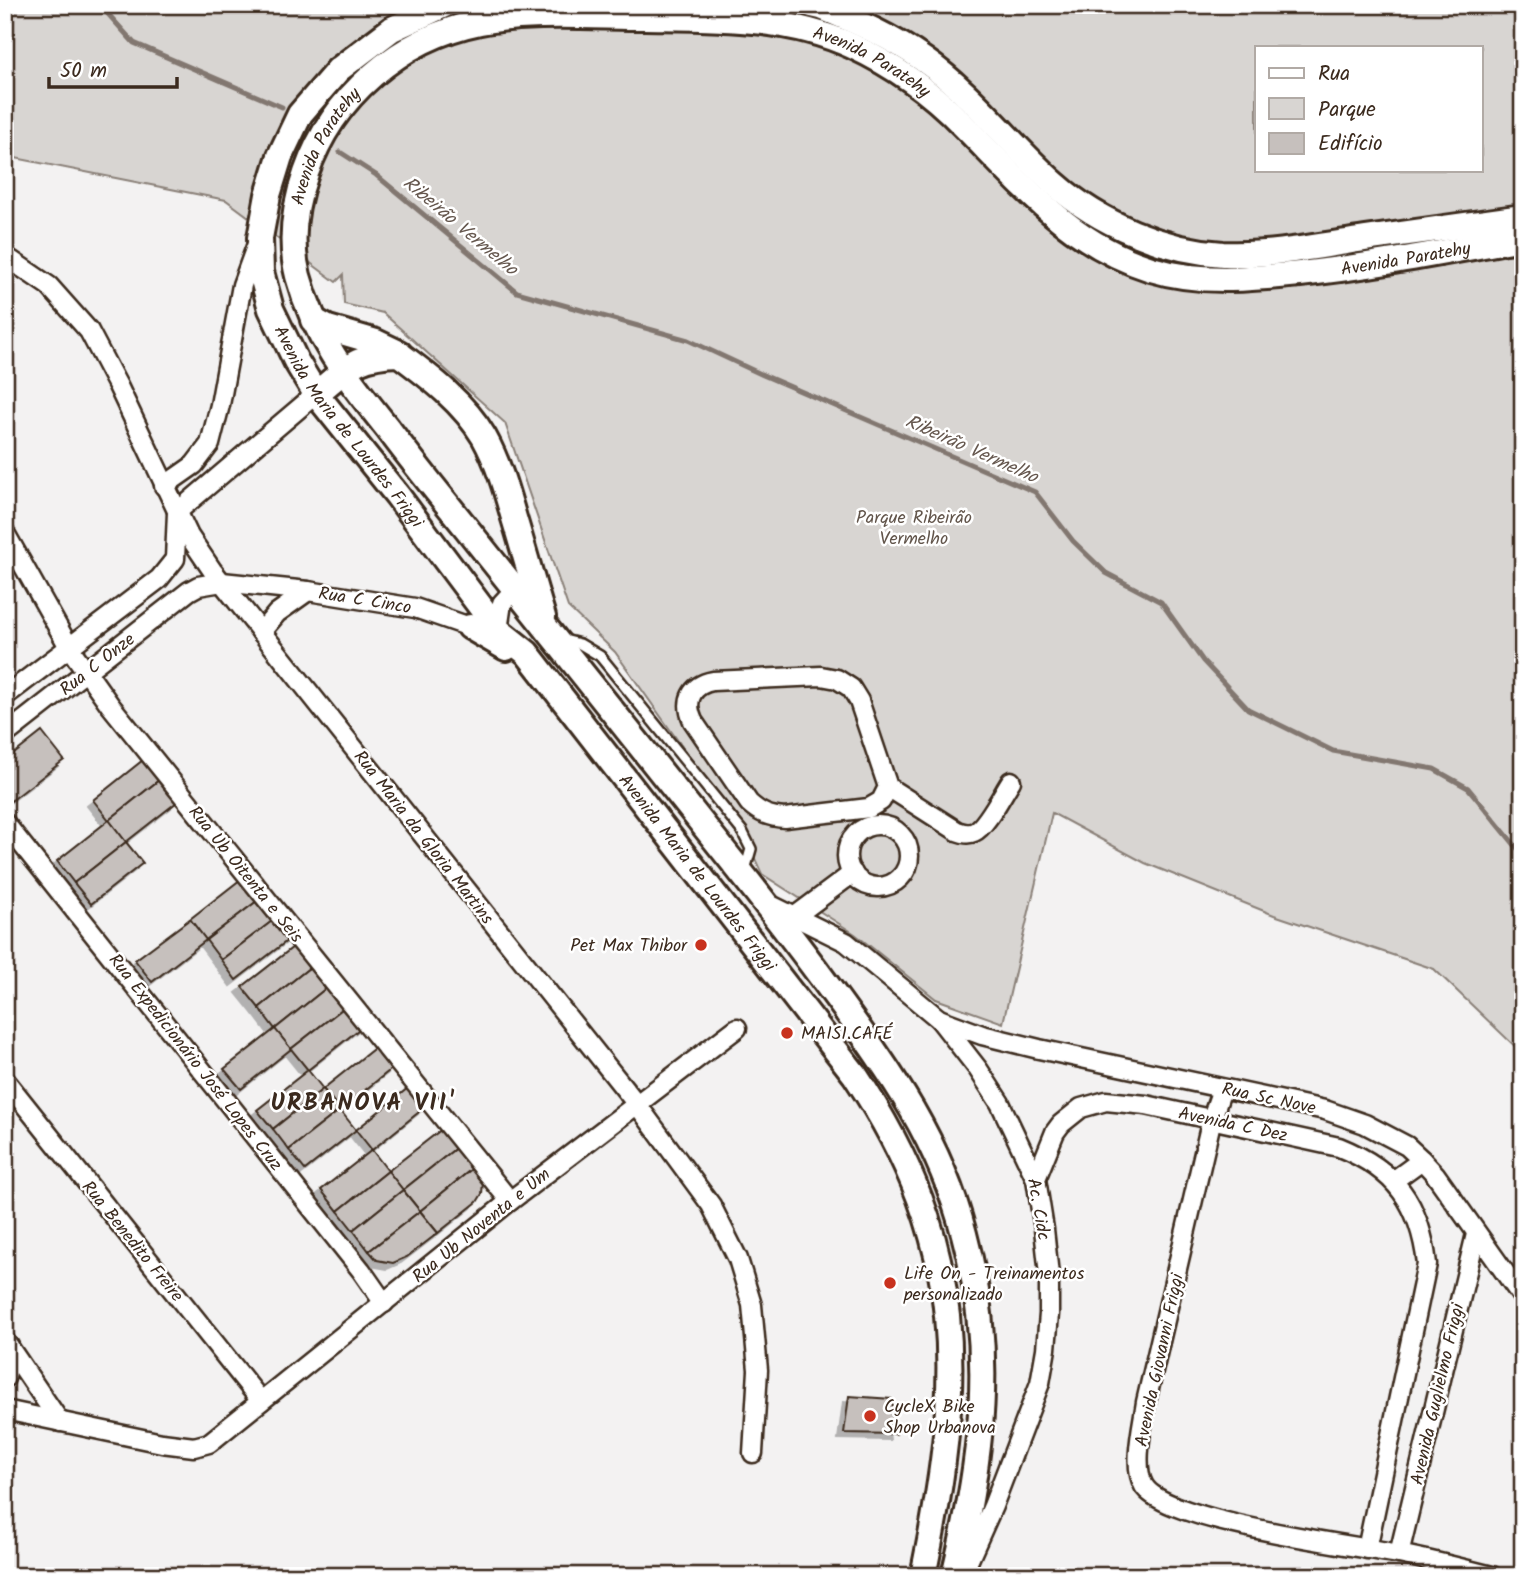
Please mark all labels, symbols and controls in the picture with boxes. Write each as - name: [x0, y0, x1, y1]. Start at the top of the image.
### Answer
- street label: Avenida Paratehy: [809, 19, 937, 106]
- scale bar: [49, 46, 177, 90]
- legend: [1255, 46, 1482, 172]
- text: 50 m: [60, 55, 107, 88]
- text: Rua: [1318, 58, 1350, 91]
- street label: Avenida Paratehy: [284, 81, 369, 208]
- text: Parque: [1318, 94, 1376, 127]
- text: Edifício: [1318, 128, 1383, 161]
- water label: Ribeirão Vermelho: [396, 169, 525, 285]
- street label: Avenida Paratehy: [1339, 235, 1474, 285]
- street label: Avenida Maria de Lourdes Friggi: [265, 321, 430, 535]
- water label: Ribeirão Vermelho: [900, 407, 1044, 493]
- park label: Parque Ribeirão Vermelho: [856, 504, 972, 554]
- street label: Rua C Cinco: [316, 580, 413, 623]
- street label: Rua C Onze: [54, 626, 142, 704]
- street label: Rua Maria da Gloria Martins: [345, 744, 501, 932]
- street label: Avenida Maria de Lourdes Friggi: [610, 768, 783, 979]
- street label: Rua Ub Oitenta e Seis: [180, 800, 310, 950]
- place label: Pet Max Thibor: [570, 932, 688, 961]
- marker: Pet Max Thibor: [693, 937, 709, 953]
- street label: Rua Expedicionário José Lopes Cruz: [100, 948, 289, 1178]
- place label: MAIS1.CAFÉ: [801, 1020, 893, 1049]
- marker: MAIS1.CAFÉ: [779, 1025, 795, 1041]
- street label: Rua Sc Nove: [1219, 1075, 1318, 1124]
- district label: URBANOVA VII': [271, 1084, 455, 1123]
- street label: Avenida C Dez: [1175, 1100, 1290, 1151]
- street label: Rua Ub Noventa e Um: [406, 1161, 557, 1291]
- street label: Rua Benedito Freire: [74, 1175, 190, 1309]
- street label: Ac. Cidc: [1018, 1176, 1057, 1243]
- place label: Life On - Treinamentos personalizado: [903, 1260, 1085, 1310]
- street label: Avenida Giovanni Friggi: [1128, 1270, 1193, 1450]
- marker: Life On - Treinamentos personalizado: [882, 1275, 898, 1291]
- street label: Avenida Guglielmo Friggi: [1403, 1300, 1474, 1488]
- place label: CycleX Bike Shop Urbanova: [884, 1393, 996, 1443]
- marker: CycleX Bike Shop Urbanova: [862, 1408, 878, 1424]

